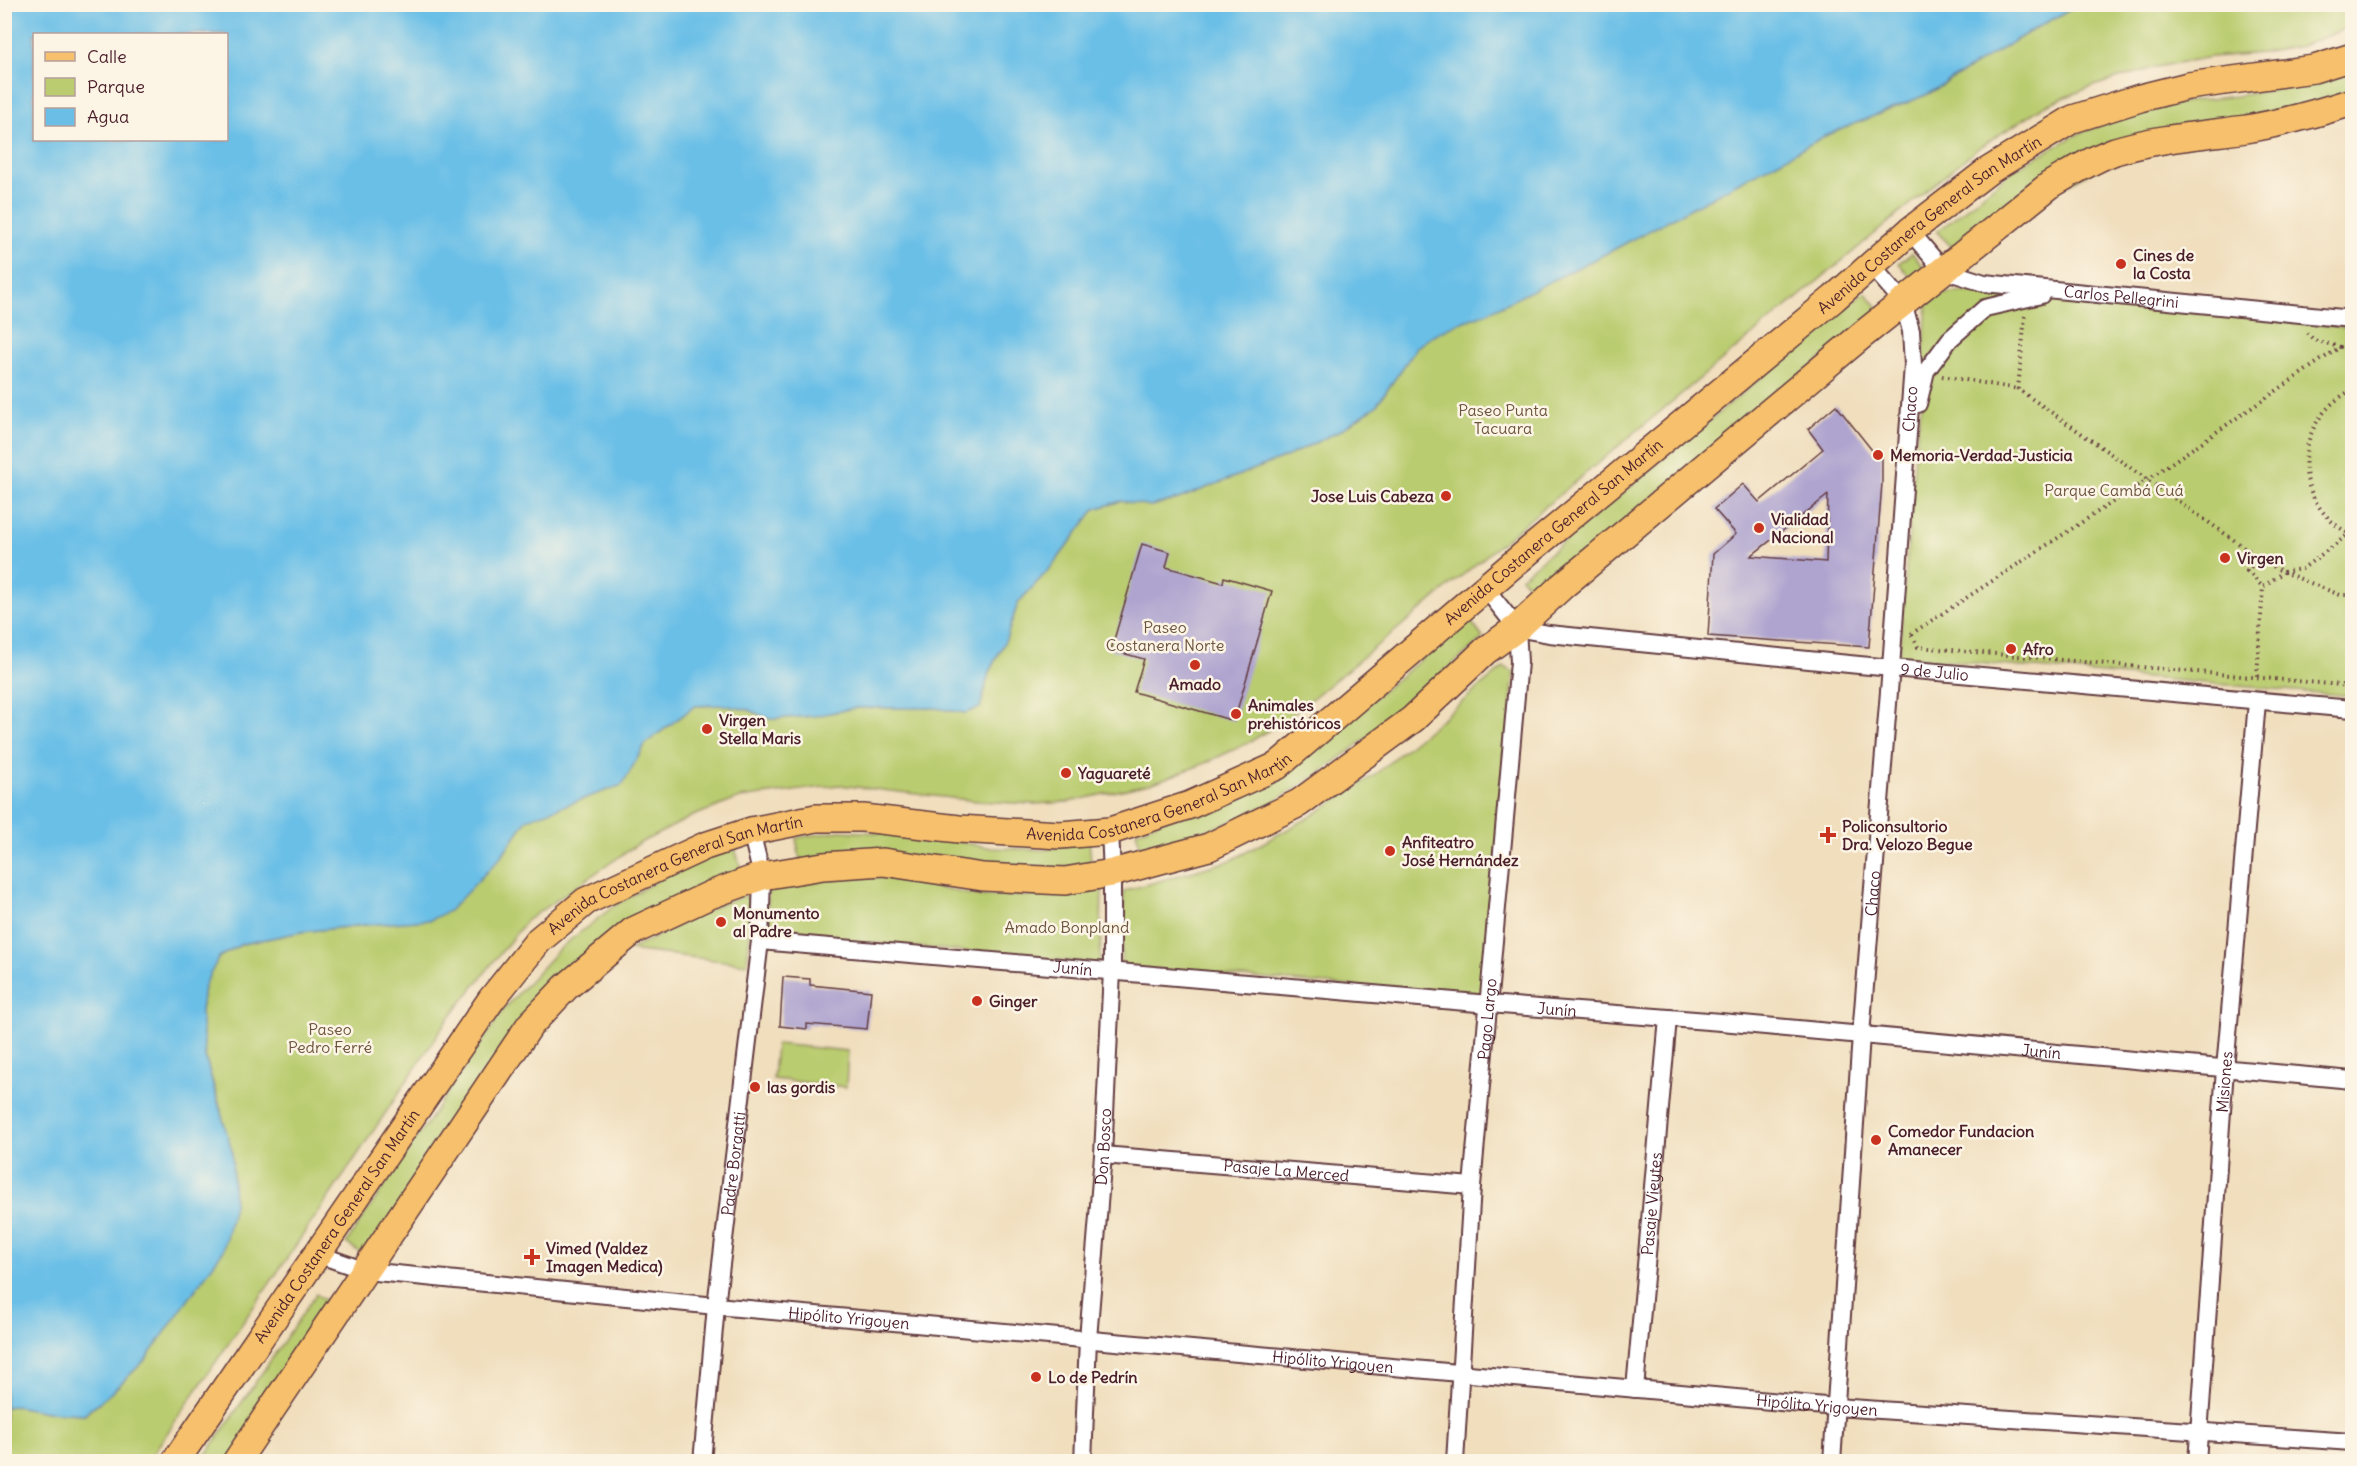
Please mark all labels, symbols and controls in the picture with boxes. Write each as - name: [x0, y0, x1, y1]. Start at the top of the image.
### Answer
- legend: [33, 33, 228, 141]
- text: Calle: [87, 45, 127, 68]
- text: Parque: [87, 75, 145, 98]
- text: Agua: [87, 105, 129, 128]
- street label: Avenida Costanera General San Martín: [1813, 131, 2045, 318]
- place label: Cines de la Costa: [2133, 245, 2194, 283]
- marker: Cines de la Costa: [2114, 257, 2128, 271]
- street label: Carlos Pellegrini: [2063, 281, 2180, 312]
- street label: Chaco: [1898, 385, 1921, 432]
- park label: Paseo Punta Tacuara: [1458, 400, 1548, 438]
- street label: Avenida Costanera General San Martín: [1440, 434, 1667, 629]
- place label: Memoria-Verdad-Justicia: [1890, 445, 2073, 465]
- marker: Memoria-Verdad-Justicia: [1871, 448, 1885, 462]
- park label: Parque Cambá Cuá: [2044, 480, 2184, 500]
- place label: Jose Luis Cabeza: [1311, 486, 1434, 506]
- marker: Jose Luis Cabeza: [1439, 489, 1453, 503]
- place label: Vialidad Nacional: [1771, 509, 1834, 547]
- marker: Vialidad Nacional: [1752, 521, 1766, 535]
- place label: Virgen: [2237, 548, 2284, 569]
- marker: Virgen: [2218, 551, 2232, 565]
- park label: Paseo Costanera Norte: [1106, 617, 1224, 655]
- place label: Afro: [2023, 639, 2054, 659]
- marker: Afro: [2004, 642, 2018, 656]
- marker: Amado: [1188, 658, 1202, 672]
- street label: 9 de Julio: [1900, 659, 1970, 685]
- place label: Amado: [1169, 674, 1221, 694]
- place label: Animales prehistóricos: [1248, 695, 1341, 734]
- marker: Animales prehistóricos: [1229, 707, 1243, 721]
- place label: Virgen Stella Maris: [719, 710, 801, 748]
- marker: Virgen Stella Maris: [700, 722, 714, 736]
- street label: Avenida Costanera General San Martín: [1026, 748, 1295, 845]
- place label: Yaguareté: [1077, 763, 1151, 784]
- marker: Yaguareté: [1059, 766, 1073, 780]
- street label: Avenida Costanera General San Martín: [543, 811, 804, 939]
- place label: Policonsultorio Dra. Velozo Begue: [1842, 816, 1973, 855]
- marker: Policonsultorio Dra. Velozo Begue: [1819, 826, 1837, 844]
- place label: Anfiteatro José Hernández: [1402, 832, 1519, 870]
- marker: Anfiteatro José Hernández: [1383, 844, 1397, 858]
- street label: Chaco: [1861, 870, 1884, 917]
- place label: Monumento al Padre: [733, 903, 820, 941]
- marker: Monumento al Padre: [714, 915, 728, 929]
- park label: Amado Bonpland: [1005, 917, 1129, 937]
- street label: Junín: [1052, 956, 1093, 980]
- street label: Pago Largo: [1473, 977, 1501, 1061]
- place label: Ginger: [989, 991, 1038, 1012]
- marker: Ginger: [970, 994, 984, 1008]
- street label: Junín: [1537, 998, 1578, 1021]
- park label: Paseo Pedro Ferré: [288, 1019, 372, 1057]
- street label: Junín: [2021, 1040, 2062, 1063]
- street label: Misiones: [2212, 1050, 2237, 1113]
- place label: las gordis: [767, 1077, 835, 1098]
- marker: las gordis: [748, 1080, 762, 1094]
- street label: Avenida Costanera General San Martín: [249, 1105, 424, 1347]
- street label: Don Bosco: [1091, 1108, 1115, 1186]
- street label: Padre Borgatti: [717, 1111, 749, 1217]
- place label: Comedor Fundacion Amanecer: [1888, 1121, 2034, 1159]
- marker: Comedor Fundacion Amanecer: [1869, 1133, 1883, 1147]
- street label: Pasaje Vieytes: [1637, 1151, 1666, 1256]
- street label: Pasaje La Merced: [1223, 1155, 1350, 1186]
- place label: Vimed (Valdez Imagen Medica): [546, 1238, 663, 1277]
- marker: Vimed (Valdez Imagen Medica): [523, 1248, 541, 1266]
- street label: Hipólito Yrigoyen: [787, 1303, 910, 1333]
- street label: Hipólito Yrigoyen: [1271, 1346, 1394, 1377]
- place label: Lo de Pedrín: [1048, 1367, 1138, 1387]
- marker: Lo de Pedrín: [1029, 1370, 1043, 1384]
- street label: Hipólito Yrigoyen: [1755, 1390, 1878, 1420]

